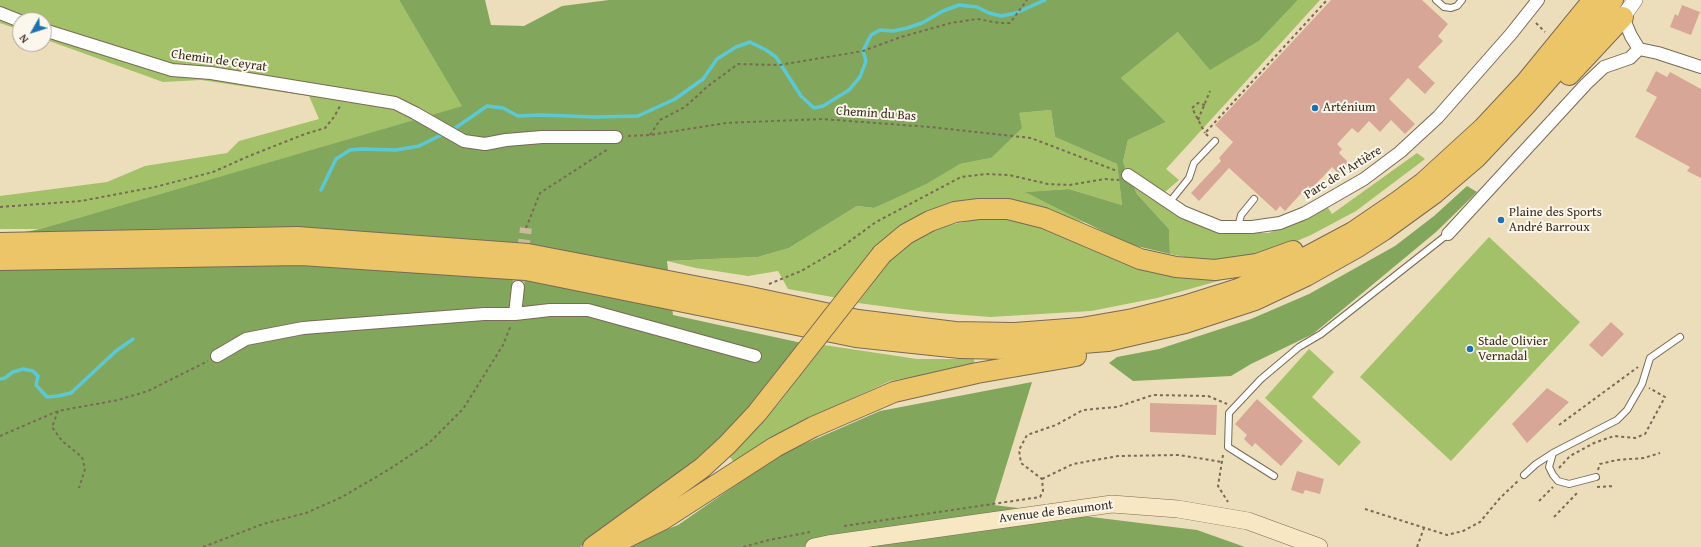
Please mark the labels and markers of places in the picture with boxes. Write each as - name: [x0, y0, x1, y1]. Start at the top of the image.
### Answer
- place label: Arténium: [1323, 100, 1376, 116]
- marker: Arténium: [1310, 103, 1320, 113]
- place label: Plaine des Sports André Barroux: [1509, 205, 1602, 236]
- marker: Plaine des Sports André Barroux: [1496, 215, 1506, 225]
- place label: Stade Olivier Vernadal: [1478, 334, 1548, 365]
- marker: Stade Olivier Vernadal: [1465, 344, 1475, 354]

